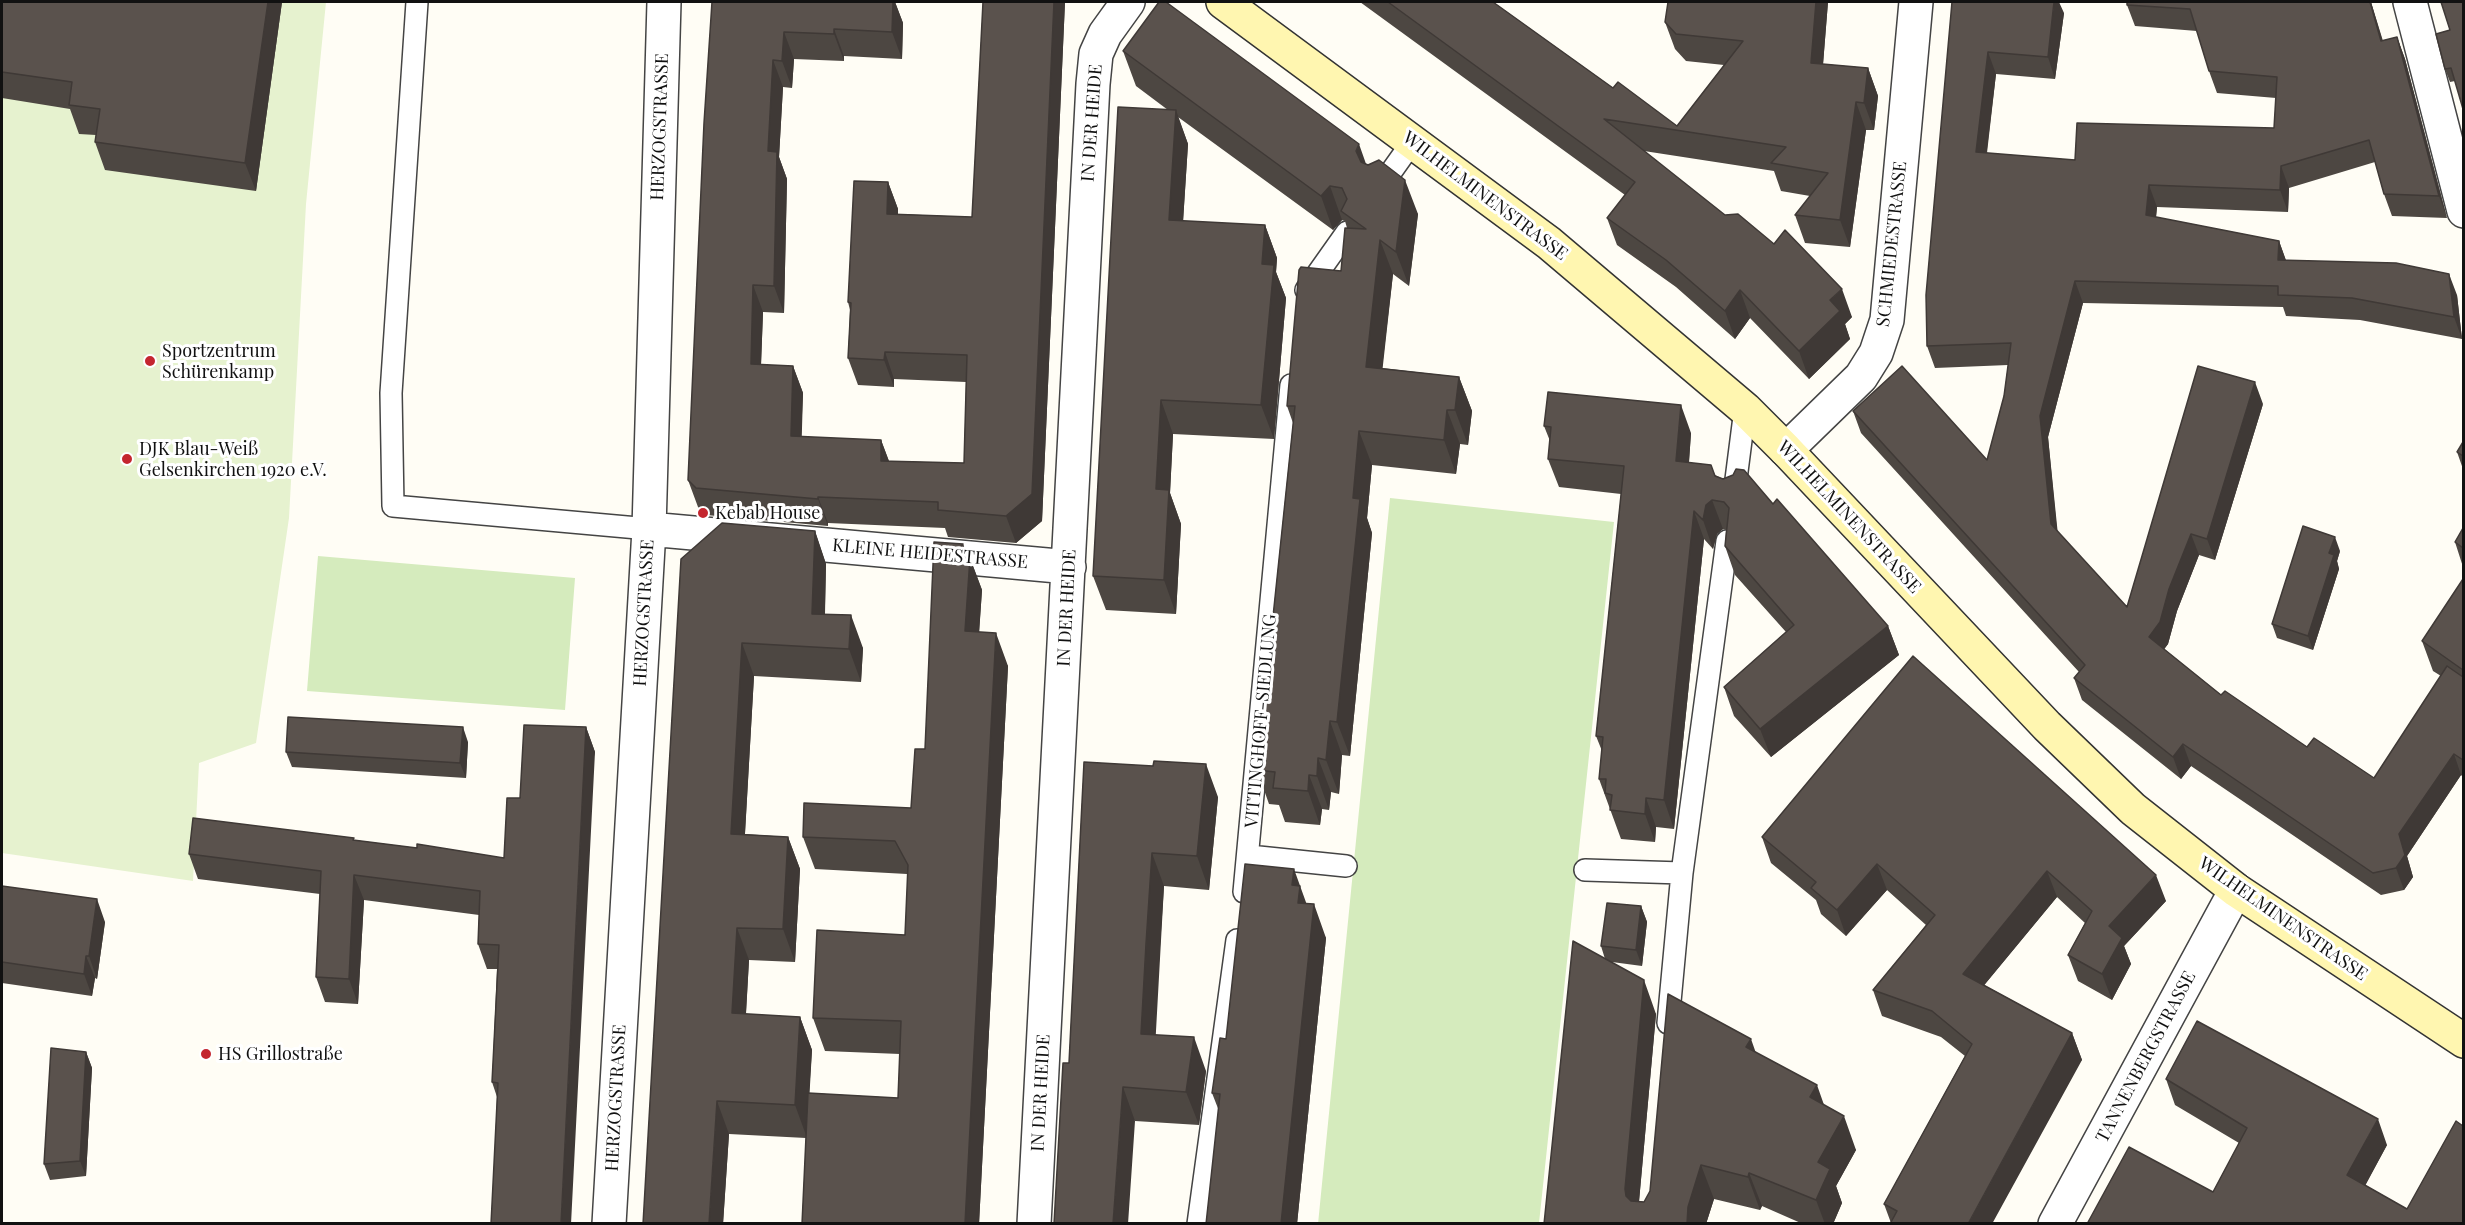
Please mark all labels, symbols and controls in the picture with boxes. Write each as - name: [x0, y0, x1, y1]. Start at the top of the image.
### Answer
- street label: HERZOGSTRASSE: [647, 53, 673, 201]
- street label: IN DER HEIDE: [1077, 64, 1107, 182]
- street label: WILHELMINENSTRASSE: [1398, 127, 1572, 265]
- street label: SCHMIEDESTRASSE: [1873, 160, 1911, 328]
- place label: Sportzentrum Schürenkamp: [162, 340, 276, 382]
- marker: Sportzentrum Schürenkamp: [143, 354, 157, 368]
- street label: WILHELMINENSTRASSE: [1773, 436, 1925, 598]
- place label: DJK Blau-Weiß Gelsenkirchen 1920 e.V.: [139, 438, 327, 480]
- marker: DJK Blau-Weiß Gelsenkirchen 1920 e.V.: [120, 452, 134, 466]
- place label: Kebab House: [715, 502, 820, 524]
- marker: Kebab House: [696, 506, 710, 520]
- street label: KLEINE HEIDESTRASSE: [831, 535, 1029, 573]
- street label: HERZOGSTRASSE: [629, 539, 659, 687]
- street label: IN DER HEIDE: [1053, 549, 1081, 667]
- street label: VITTINGHOFF-SIEDLUNG: [1241, 613, 1281, 829]
- street label: WILHELMINENSTRASSE: [2195, 853, 2371, 985]
- street label: TANNENBERGSTRASSE: [2092, 968, 2200, 1146]
- street label: HERZOGSTRASSE: [601, 1024, 631, 1172]
- street label: IN DER HEIDE: [1027, 1034, 1055, 1152]
- place label: HS Grillostraße: [218, 1043, 343, 1065]
- marker: HS Grillostraße: [199, 1047, 213, 1061]

